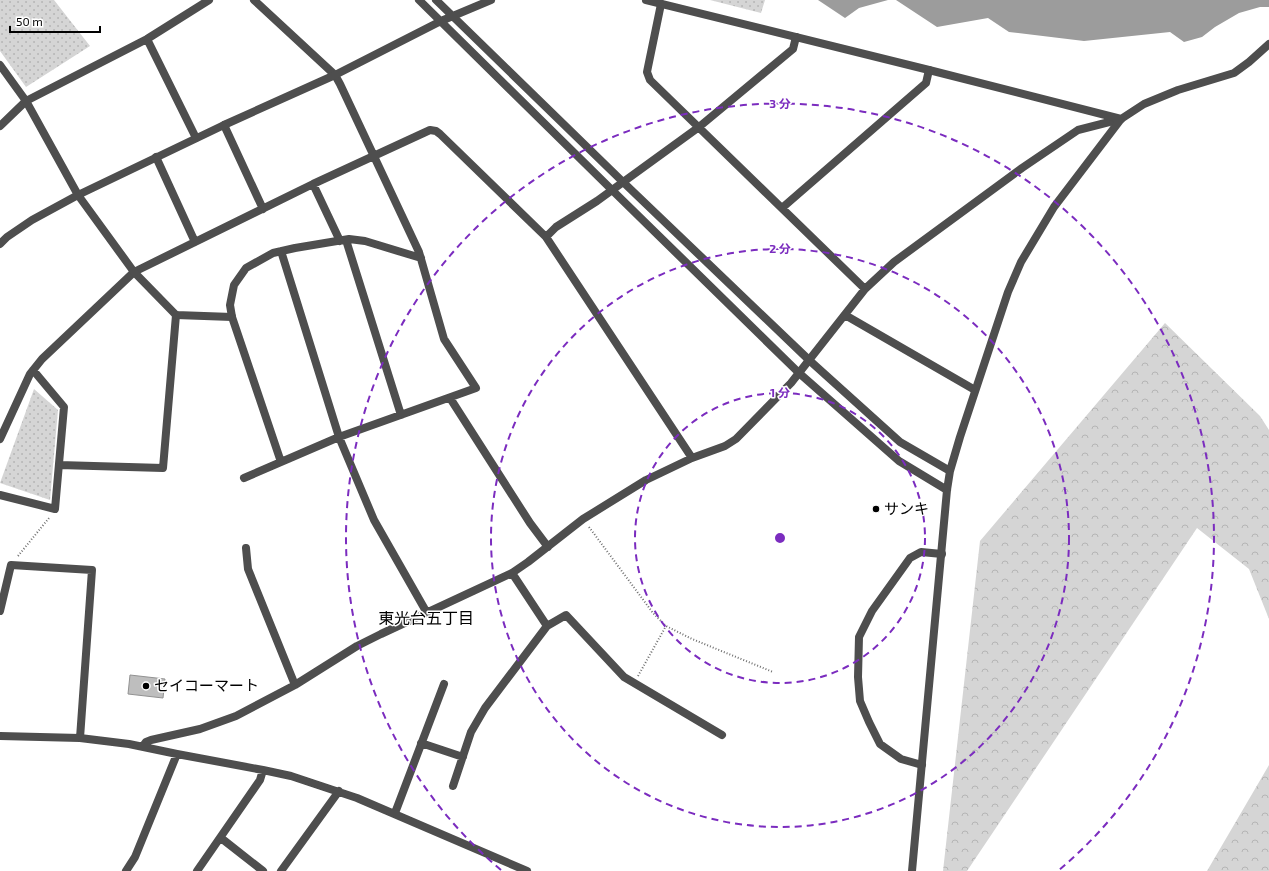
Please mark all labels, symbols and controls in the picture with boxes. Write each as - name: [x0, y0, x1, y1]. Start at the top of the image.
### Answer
- scale bar: [10, 8, 100, 34]
- text: 50 m: [16, 14, 43, 28]
- text: 3 分: [769, 96, 791, 110]
- text: 2 分: [769, 241, 791, 255]
- text: 1 分: [770, 385, 790, 399]
- place label: サンキ: [884, 499, 929, 517]
- marker: サンキ: [871, 504, 881, 514]
- centre of rings: [773, 531, 787, 545]
- district label: 東光台五丁目: [378, 608, 474, 627]
- place label: セイコーマート: [154, 676, 259, 694]
- marker: セイコーマート: [141, 681, 151, 691]

